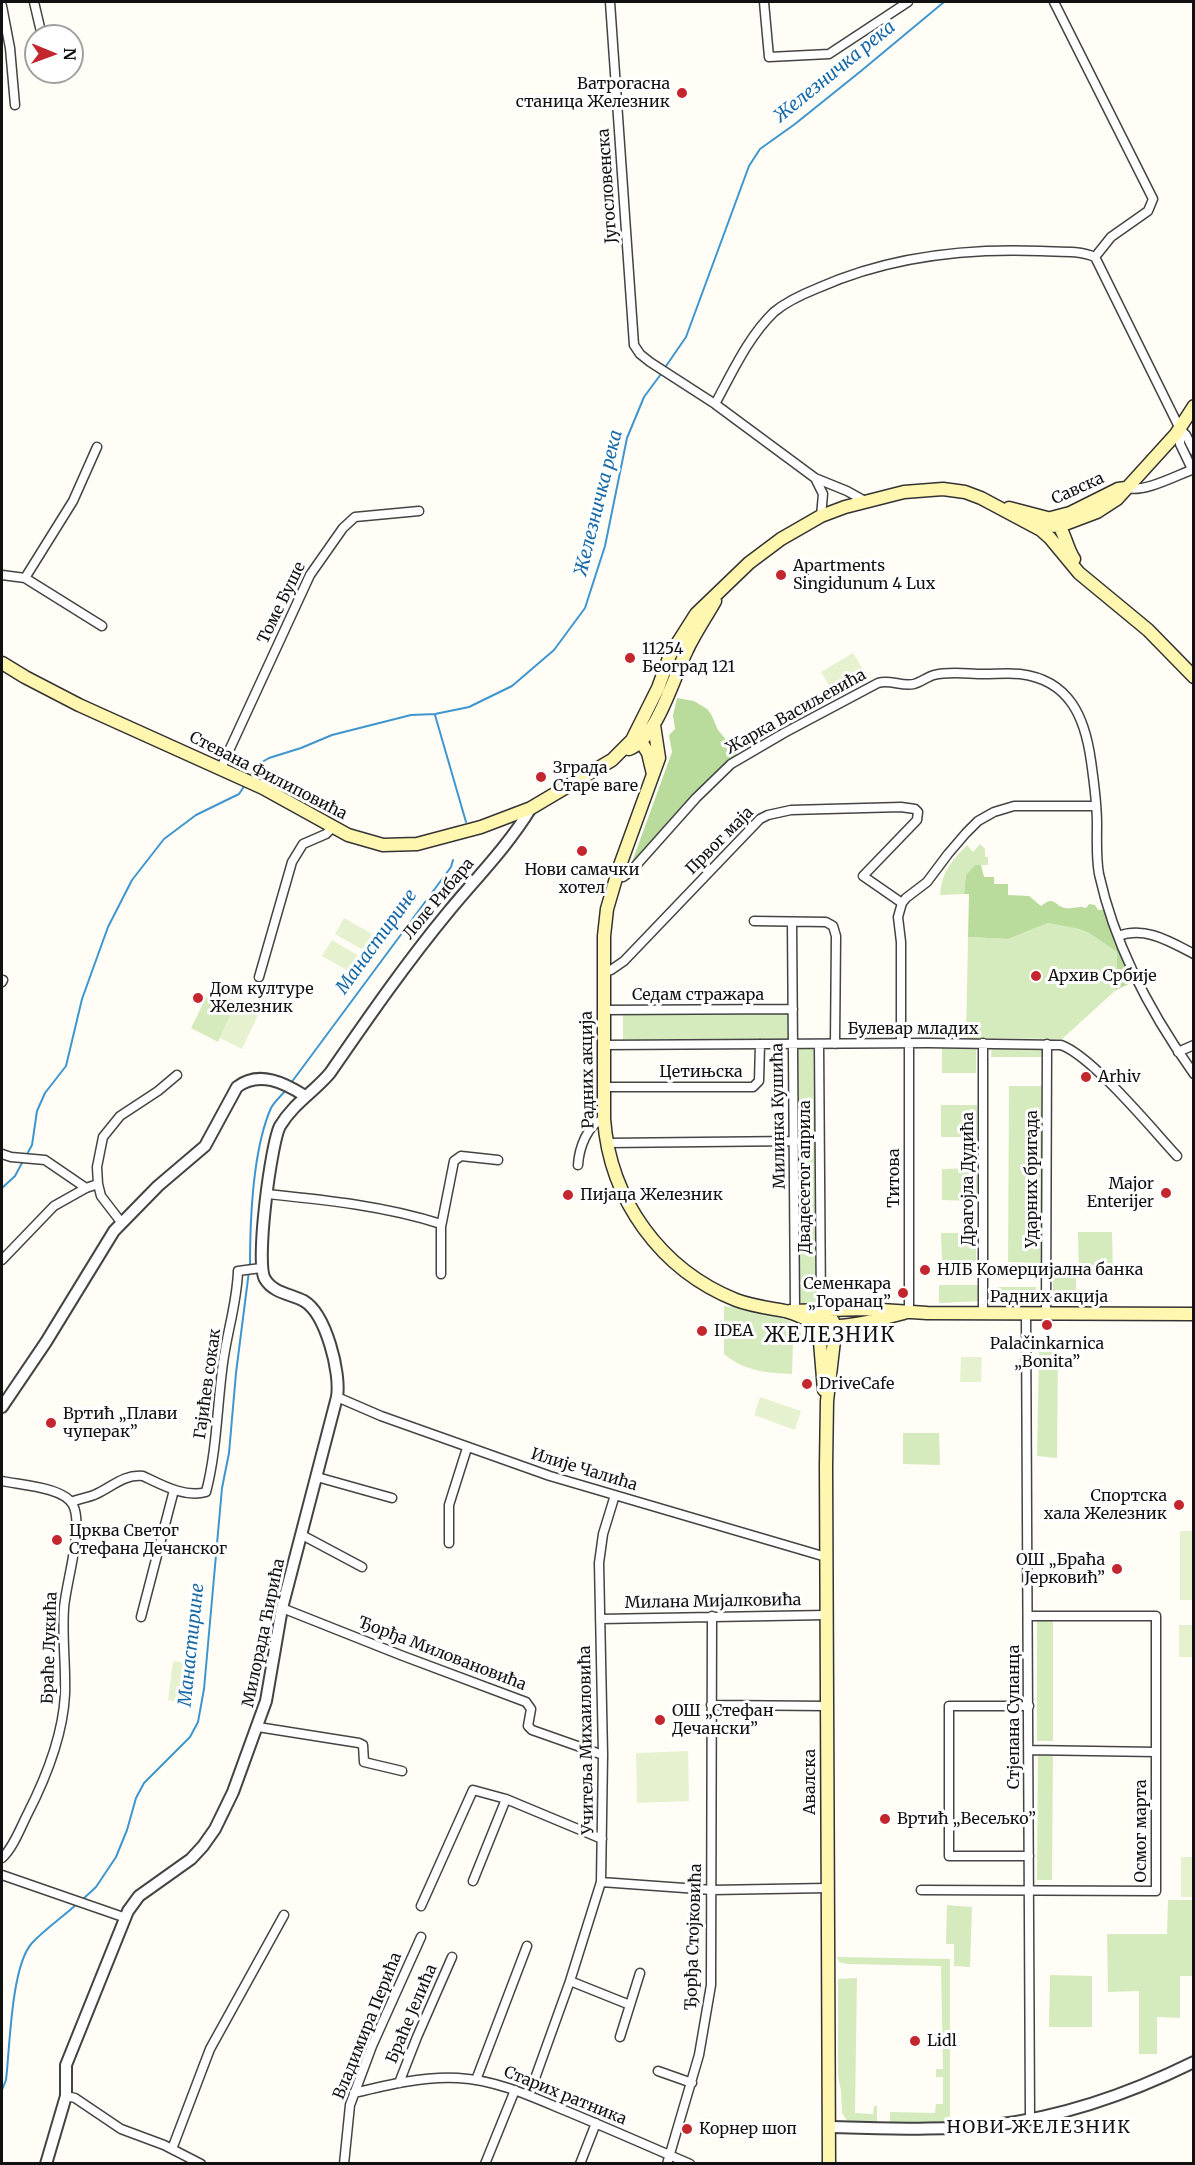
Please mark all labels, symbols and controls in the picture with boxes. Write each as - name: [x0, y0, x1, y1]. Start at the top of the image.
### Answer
- water label: Железничка река: [770, 17, 900, 127]
- north arrow: [24, 24, 84, 84]
- text: N: [60, 48, 80, 61]
- place label: Ватрогасна станица Железник: [516, 74, 670, 112]
- marker: Ватрогасна станица Железник: [675, 86, 689, 100]
- street label: Југословенска: [594, 128, 622, 244]
- water label: Железничка река: [570, 428, 628, 578]
- street label: Савска: [1049, 469, 1107, 509]
- place label: Apartments Singidunum 4 Lux: [793, 556, 935, 594]
- street label: Томе Буше: [254, 559, 310, 647]
- marker: Apartments Singidunum 4 Lux: [774, 568, 788, 582]
- place label: 11254 Београд 121: [642, 639, 735, 677]
- marker: 11254 Београд 121: [623, 651, 637, 665]
- street label: Жарка Васиљевића: [722, 665, 870, 759]
- street label: Стевана Филиповића: [186, 728, 350, 824]
- place label: Зграда Старе ваге: [553, 758, 638, 796]
- marker: Зграда Старе ваге: [534, 770, 548, 784]
- street label: Првог маја: [682, 803, 758, 879]
- marker: Нови самачки хотел: [575, 844, 589, 858]
- street label: Лоле Рибара: [400, 855, 478, 943]
- place label: Нови самачки хотел: [525, 860, 639, 898]
- water label: Манастирине: [332, 886, 422, 998]
- place label: Архив Србије: [1048, 966, 1157, 986]
- marker: Архив Србије: [1029, 969, 1043, 983]
- place label: Дом културе Железник: [210, 979, 314, 1017]
- street label: Седам стражара: [632, 985, 764, 1005]
- marker: Дом културе Железник: [191, 991, 205, 1005]
- street label: Радних акција: [577, 1011, 599, 1129]
- street label: Булевар младих: [847, 1019, 979, 1039]
- street label: Милинка Кушића: [768, 1043, 790, 1189]
- street label: Цетињска: [659, 1062, 743, 1082]
- place label: Arhiv: [1098, 1067, 1141, 1087]
- marker: Arhiv: [1079, 1070, 1093, 1084]
- street label: Двадесетог априла: [795, 1100, 815, 1254]
- street label: Ударних бригада: [1022, 1110, 1042, 1248]
- street label: Драгојла Дудића: [958, 1112, 978, 1246]
- street label: Титова: [884, 1148, 904, 1208]
- place label: Major Enterijer: [1087, 1174, 1154, 1212]
- place label: Пијаца Железник: [580, 1185, 723, 1205]
- marker: Major Enterijer: [1159, 1186, 1173, 1200]
- marker: Пијаца Железник: [561, 1188, 575, 1202]
- place label: НЛБ Комерцијална банка: [937, 1260, 1143, 1280]
- marker: НЛБ Комерцијална банка: [918, 1263, 932, 1277]
- place label: Семенкара „Горанац”: [803, 1274, 891, 1312]
- marker: Семенкара „Горанац”: [896, 1286, 910, 1300]
- street label: Радних акција: [990, 1287, 1108, 1307]
- marker: Palačinkarnica „Bonita”: [1040, 1318, 1054, 1332]
- place label: IDEA: [714, 1321, 754, 1341]
- marker: IDEA: [695, 1324, 709, 1338]
- district label: ЖЕЛЕЗНИК: [764, 1324, 896, 1348]
- street label: Гајићев сокак: [191, 1327, 225, 1441]
- place label: Palačinkarnica „Bonita”: [990, 1334, 1104, 1372]
- place label: DriveCafe: [819, 1374, 894, 1394]
- marker: DriveCafe: [800, 1377, 814, 1391]
- place label: Вртић „Плави чуперак”: [63, 1404, 178, 1442]
- marker: Вртић „Плави чуперак”: [44, 1416, 58, 1430]
- street label: Илије Чалића: [528, 1445, 640, 1495]
- place label: Спортска хала Железник: [1044, 1486, 1167, 1524]
- marker: Спортска хала Железник: [1172, 1498, 1186, 1512]
- place label: Црква Светог Стефана Дечанског: [69, 1521, 227, 1559]
- marker: Црква Светог Стефана Дечанског: [50, 1533, 64, 1547]
- place label: ОШ „Браћа Јерковић”: [1016, 1550, 1105, 1588]
- street label: Милорада Ћирића: [239, 1557, 289, 1709]
- marker: ОШ „Браћа Јерковић”: [1110, 1562, 1124, 1576]
- water label: Манастирине: [175, 1582, 209, 1708]
- street label: Браће Лукића: [38, 1591, 62, 1705]
- street label: Милана Мијалковића: [624, 1591, 802, 1613]
- street label: Ђорђа Миловановића: [355, 1613, 529, 1695]
- street label: Учитеља Михаиловића: [576, 1645, 598, 1835]
- street label: Стјепана Супанца: [1004, 1645, 1024, 1789]
- place label: ОШ „Стефан Дечански”: [672, 1701, 774, 1739]
- marker: ОШ „Стефан Дечански”: [653, 1713, 667, 1727]
- street label: Авалска: [800, 1749, 820, 1815]
- street label: Осмог марта: [1131, 1779, 1151, 1883]
- place label: Вртић „Весељко”: [897, 1809, 1036, 1829]
- marker: Вртић „Весељко”: [878, 1812, 892, 1826]
- street label: Ђорђа Стојковића: [682, 1863, 706, 2011]
- street label: Владимира Перића: [330, 1950, 406, 2102]
- street label: Браће Јелића: [383, 1962, 441, 2066]
- place label: Lidl: [927, 2031, 957, 2051]
- marker: Lidl: [908, 2034, 922, 2048]
- street label: Старих ратника: [501, 2063, 629, 2129]
- district label: НОВИ ЖЕЛЕЗНИК: [947, 2117, 1131, 2139]
- place label: Корнер шоп: [699, 2119, 797, 2139]
- marker: Корнер шоп: [680, 2122, 694, 2136]

